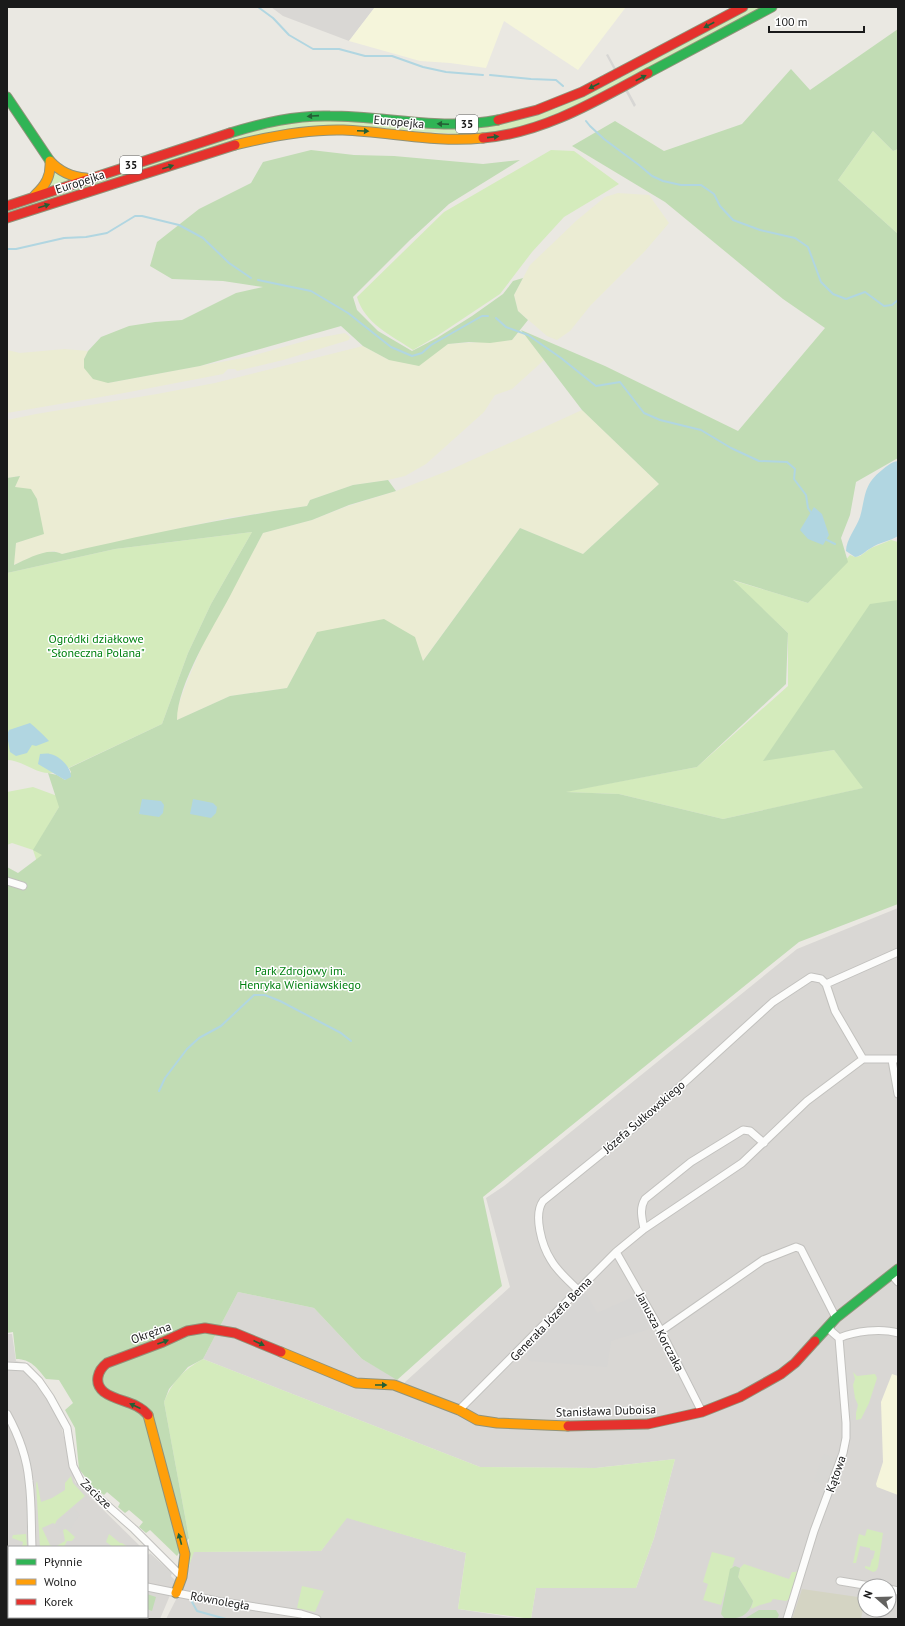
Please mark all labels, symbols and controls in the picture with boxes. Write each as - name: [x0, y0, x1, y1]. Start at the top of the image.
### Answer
- scale bar: [769, 8, 864, 34]
- text: 100 m: [775, 14, 808, 29]
- one-way arrow: [703, 22, 715, 29]
- one-way arrow: [635, 74, 647, 81]
- one-way arrow: [588, 83, 600, 89]
- one-way arrow: [307, 112, 319, 119]
- street label: Europejka: [373, 112, 425, 131]
- road number: 35: [456, 115, 478, 133]
- one-way arrow: [436, 121, 449, 127]
- one-way arrow: [357, 128, 370, 134]
- one-way arrow: [487, 134, 499, 140]
- road number: 35: [120, 156, 142, 174]
- one-way arrow: [162, 163, 174, 169]
- street label: Europejka: [53, 167, 106, 197]
- one-way arrow: [39, 203, 51, 209]
- park label: Ogródki działkowe "Słoneczna Polana": [47, 631, 145, 660]
- park label: Park Zdrojowy im. Henryka Wieniawskiego: [239, 963, 361, 992]
- street label: Józefa Sułkowskiego: [599, 1077, 688, 1157]
- street label: Generała Józefa Bema: [506, 1273, 595, 1364]
- street label: Janusza Korczaka: [633, 1289, 688, 1374]
- street label: Okrężna: [129, 1318, 173, 1347]
- one-way arrow: [158, 1339, 170, 1345]
- one-way arrow: [253, 1340, 265, 1346]
- one-way arrow: [375, 1382, 388, 1388]
- street label: Stanisława Duboisa: [556, 1401, 656, 1420]
- one-way arrow: [129, 1403, 140, 1409]
- street label: Kątowa: [822, 1453, 849, 1494]
- street label: Zacisze: [78, 1475, 115, 1512]
- one-way arrow: [177, 1532, 183, 1545]
- legend: [8, 1546, 148, 1618]
- text: Płynnie: [44, 1554, 82, 1569]
- text: Wolno: [44, 1574, 76, 1589]
- north arrow: [857, 1578, 897, 1618]
- street label: Równoległa: [189, 1588, 251, 1613]
- text: N: [860, 1589, 875, 1600]
- text: Korek: [44, 1594, 73, 1609]

